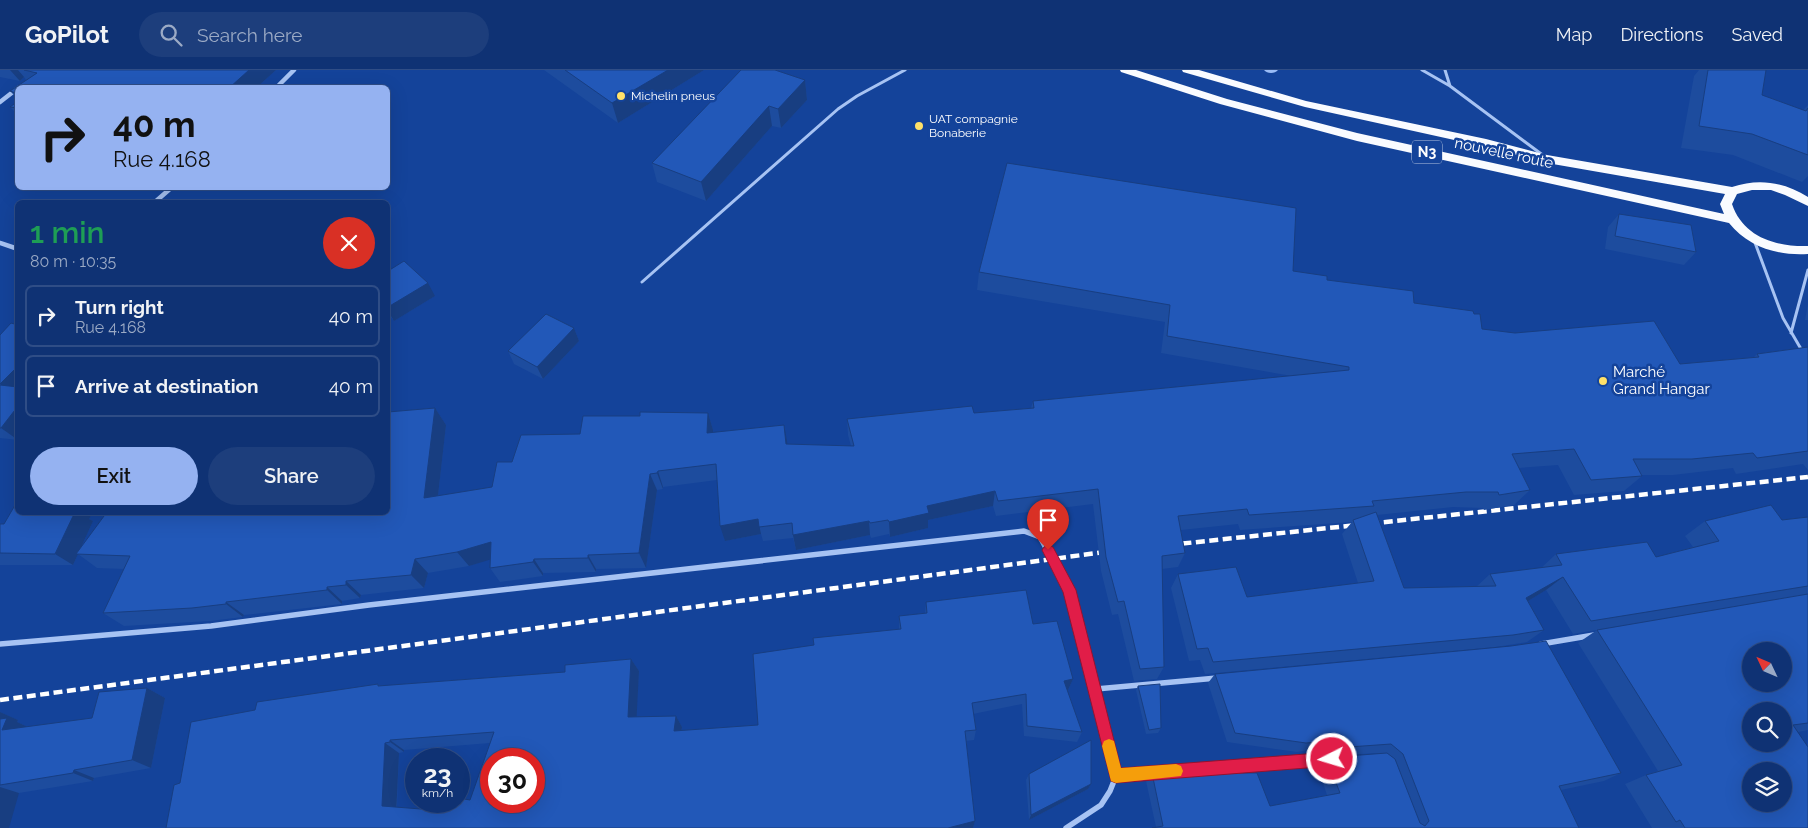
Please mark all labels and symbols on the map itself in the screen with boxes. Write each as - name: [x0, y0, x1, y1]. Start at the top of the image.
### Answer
- place label: Michelin pneus: [631, 89, 715, 103]
- marker: Michelin pneus: [615, 90, 627, 102]
- place label: UAT compagnie Bonaberie: [929, 112, 1018, 140]
- marker: UAT compagnie Bonaberie: [913, 120, 925, 132]
- street label: nouvelle route: [1453, 134, 1555, 172]
- road number: N3: [1412, 140, 1442, 164]
- place label: Marché Grand Hangar: [1613, 363, 1710, 398]
- marker: Marché Grand Hangar: [1597, 375, 1609, 387]
- pin: [1027, 499, 1069, 550]
- north arrow: [1742, 642, 1792, 692]
- position arrow: [1305, 732, 1357, 784]
- speed limit sign: 30: [480, 748, 545, 813]

